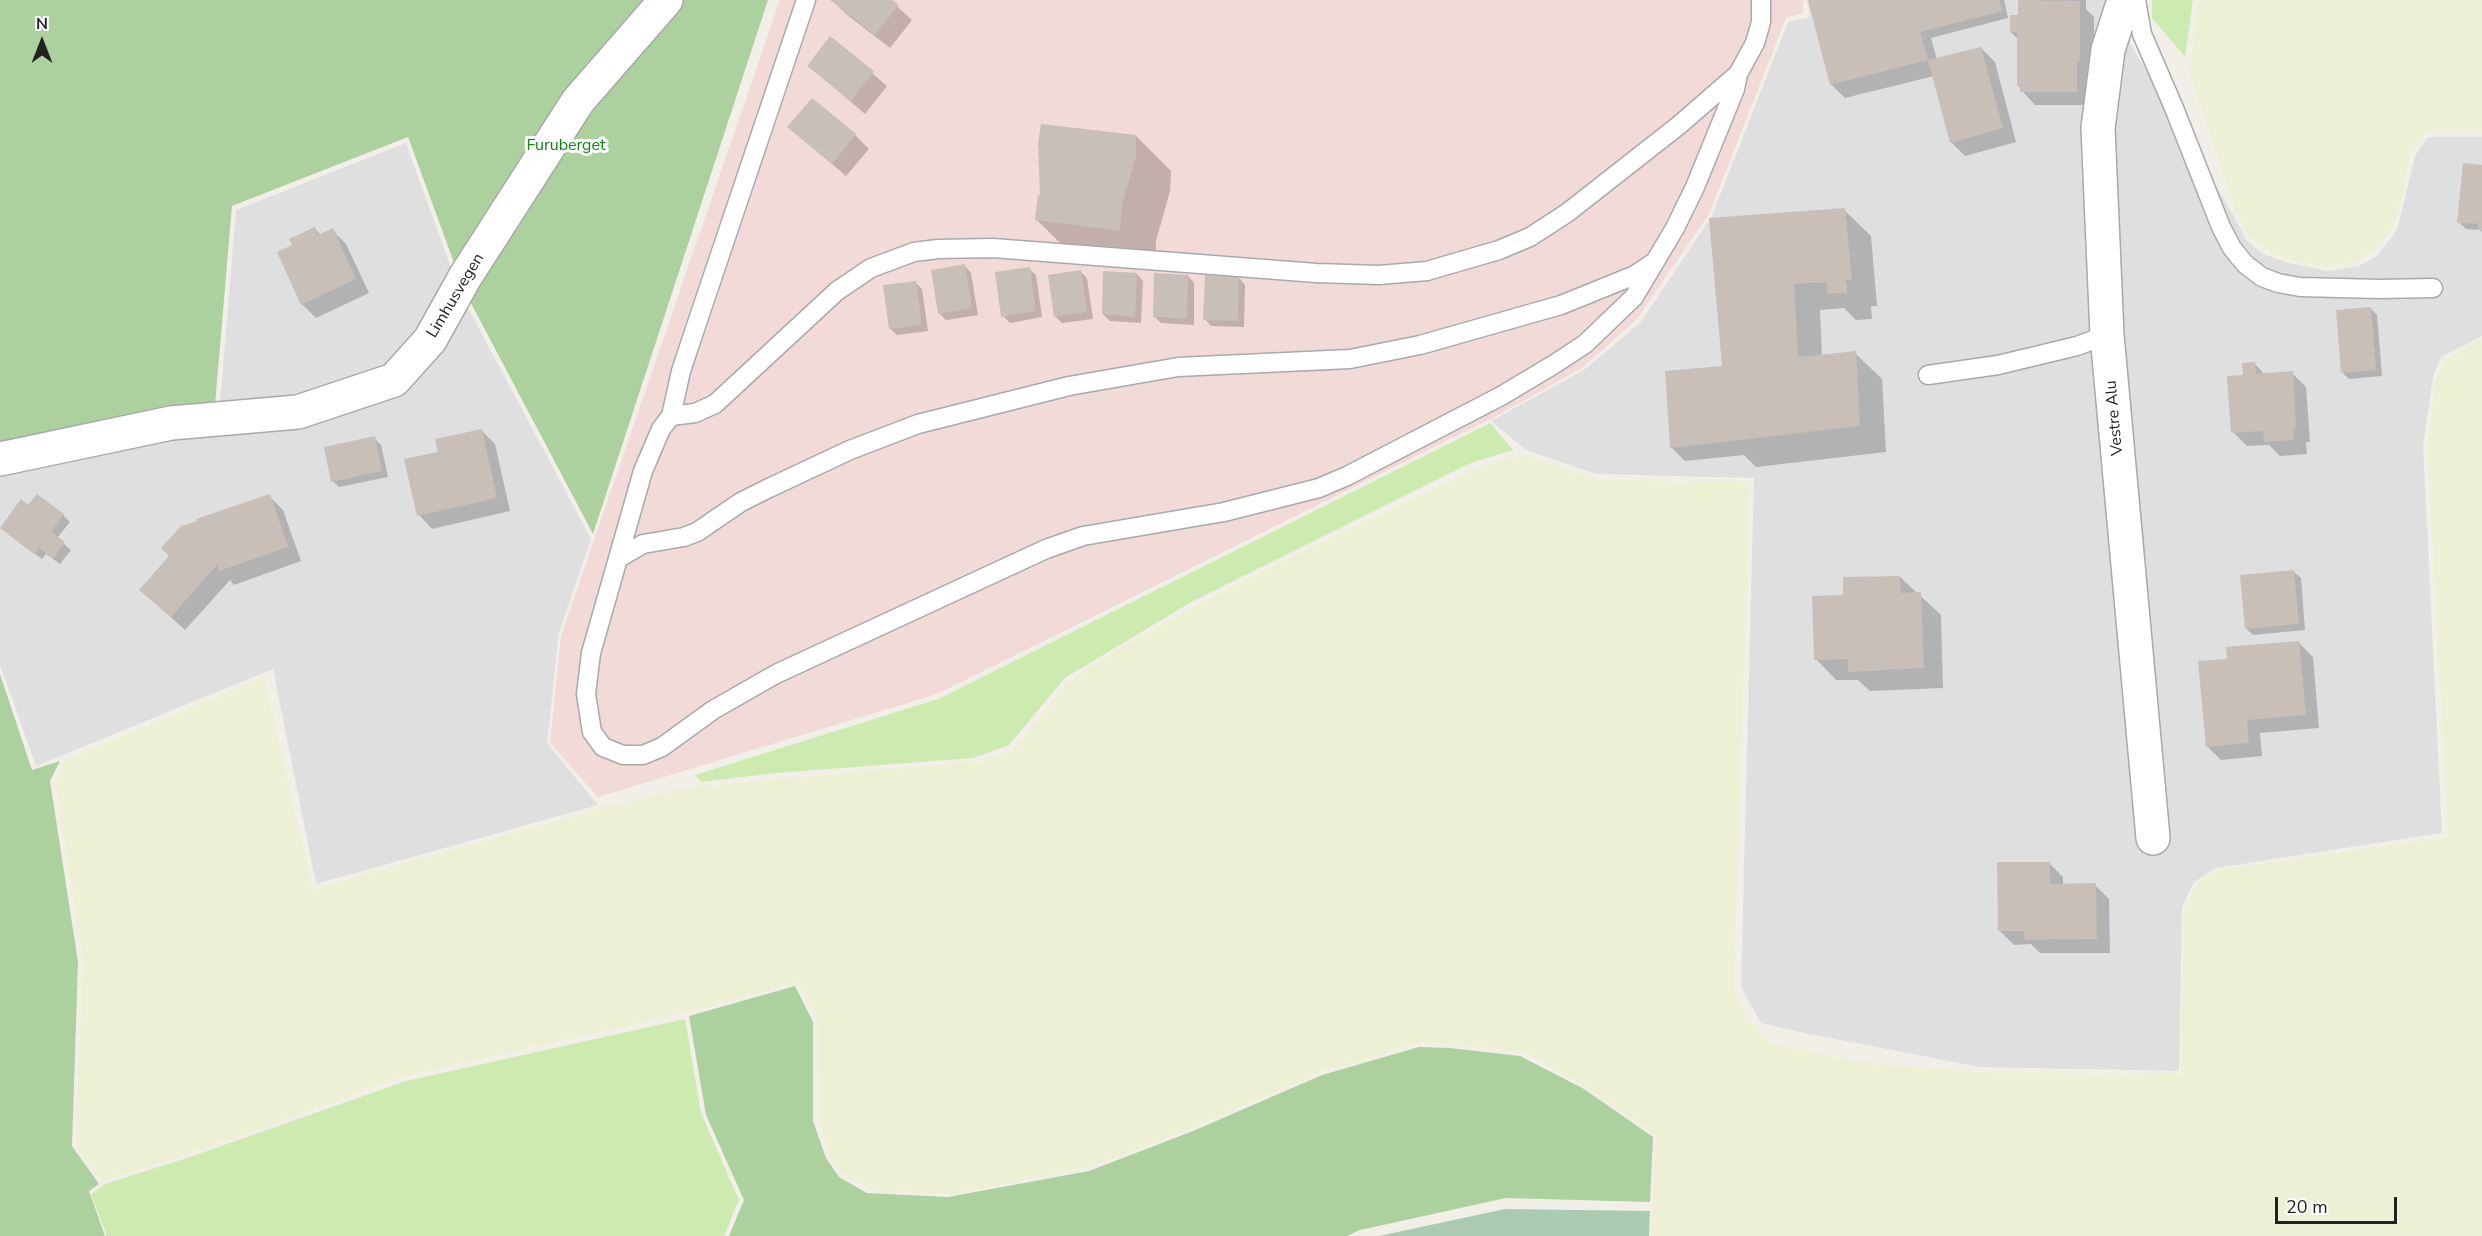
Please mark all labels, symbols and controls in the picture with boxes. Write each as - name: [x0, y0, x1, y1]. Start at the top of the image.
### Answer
- north arrow: [12, 12, 72, 72]
- text: N: [36, 13, 48, 35]
- park label: Furuberget: [526, 136, 606, 156]
- street label: Limhusvegen: [423, 250, 489, 342]
- street label: Vestre Alu: [2102, 380, 2128, 456]
- scale bar: [2278, 1185, 2400, 1223]
- text: 20 m: [2286, 1195, 2328, 1219]

